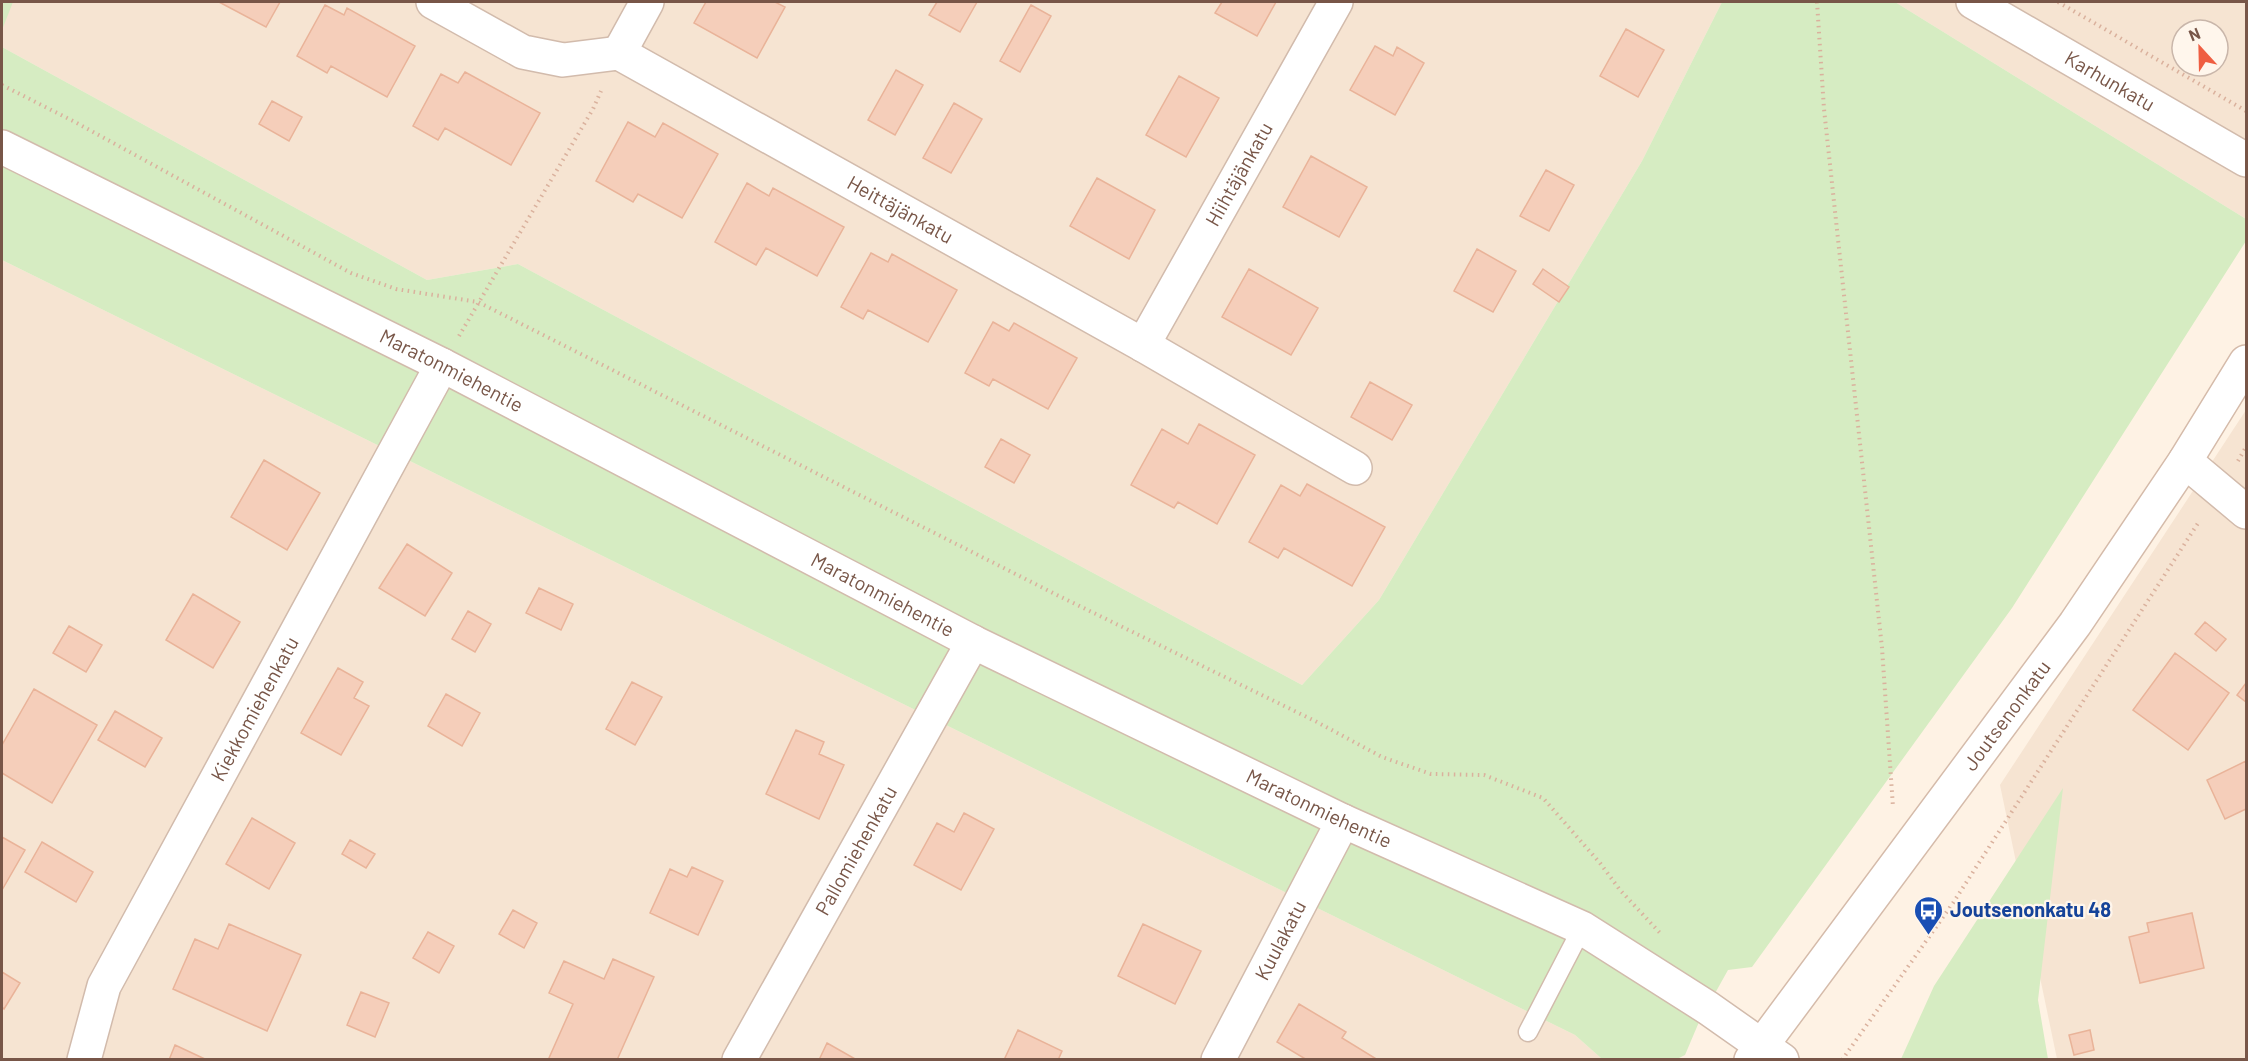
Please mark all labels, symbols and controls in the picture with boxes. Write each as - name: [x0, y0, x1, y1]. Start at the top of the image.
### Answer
- north arrow: [2170, 18, 2230, 78]
- text: N: [2186, 23, 2203, 44]
- street label: Karhunkatu: [2061, 45, 2160, 116]
- street label: Hiihtäjänkatu: [1199, 118, 1277, 230]
- street label: Heittäjänkatu: [843, 170, 958, 248]
- street label: Maratonmiehentie: [376, 323, 528, 416]
- street label: Maratonmiehentie: [807, 547, 959, 641]
- street label: Kiekkomiehenkatu: [205, 632, 303, 785]
- street label: Joutsenonkatu: [1957, 655, 2055, 775]
- street label: Maratonmiehentie: [1243, 763, 1396, 852]
- street label: Pallomiehenkatu: [810, 781, 901, 919]
- bus stop icon: Joutsenonkatu 48: [1913, 894, 1945, 936]
- street label: Kuulakatu: [1249, 896, 1310, 984]
- place label: Joutsenonkatu 48: [1950, 897, 2111, 921]

